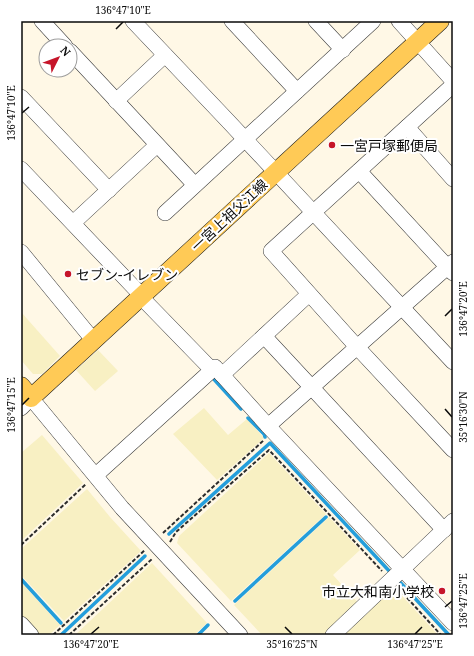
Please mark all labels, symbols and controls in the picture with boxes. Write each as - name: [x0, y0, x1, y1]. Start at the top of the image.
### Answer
- text: 136°47'10"E: [95, 3, 151, 17]
- north arrow: [38, 38, 78, 78]
- text: N: [57, 43, 74, 59]
- text: 136°47'10"E: [4, 85, 18, 141]
- place label: 一宮戸塚郵便局: [340, 136, 438, 155]
- marker: 一宮戸塚郵便局: [327, 140, 337, 150]
- street label: 一宮上祖父江線: [187, 175, 271, 255]
- place label: セブン-イレブン: [76, 265, 178, 284]
- marker: セブン-イレブン: [63, 269, 73, 279]
- text: 136°47'20"E: [456, 281, 470, 337]
- text: 136°47'15"E: [4, 377, 18, 433]
- text: 35°16'30"N: [456, 391, 470, 443]
- text: 136°47'25"E: [456, 573, 470, 629]
- place label: 市立大和南小学校: [322, 582, 434, 601]
- marker: 市立大和南小学校: [437, 586, 447, 596]
- text: 136°47'20"E: [63, 637, 119, 651]
- text: 35°16'25"N: [266, 637, 318, 651]
- text: 136°47'25"E: [387, 637, 443, 651]

